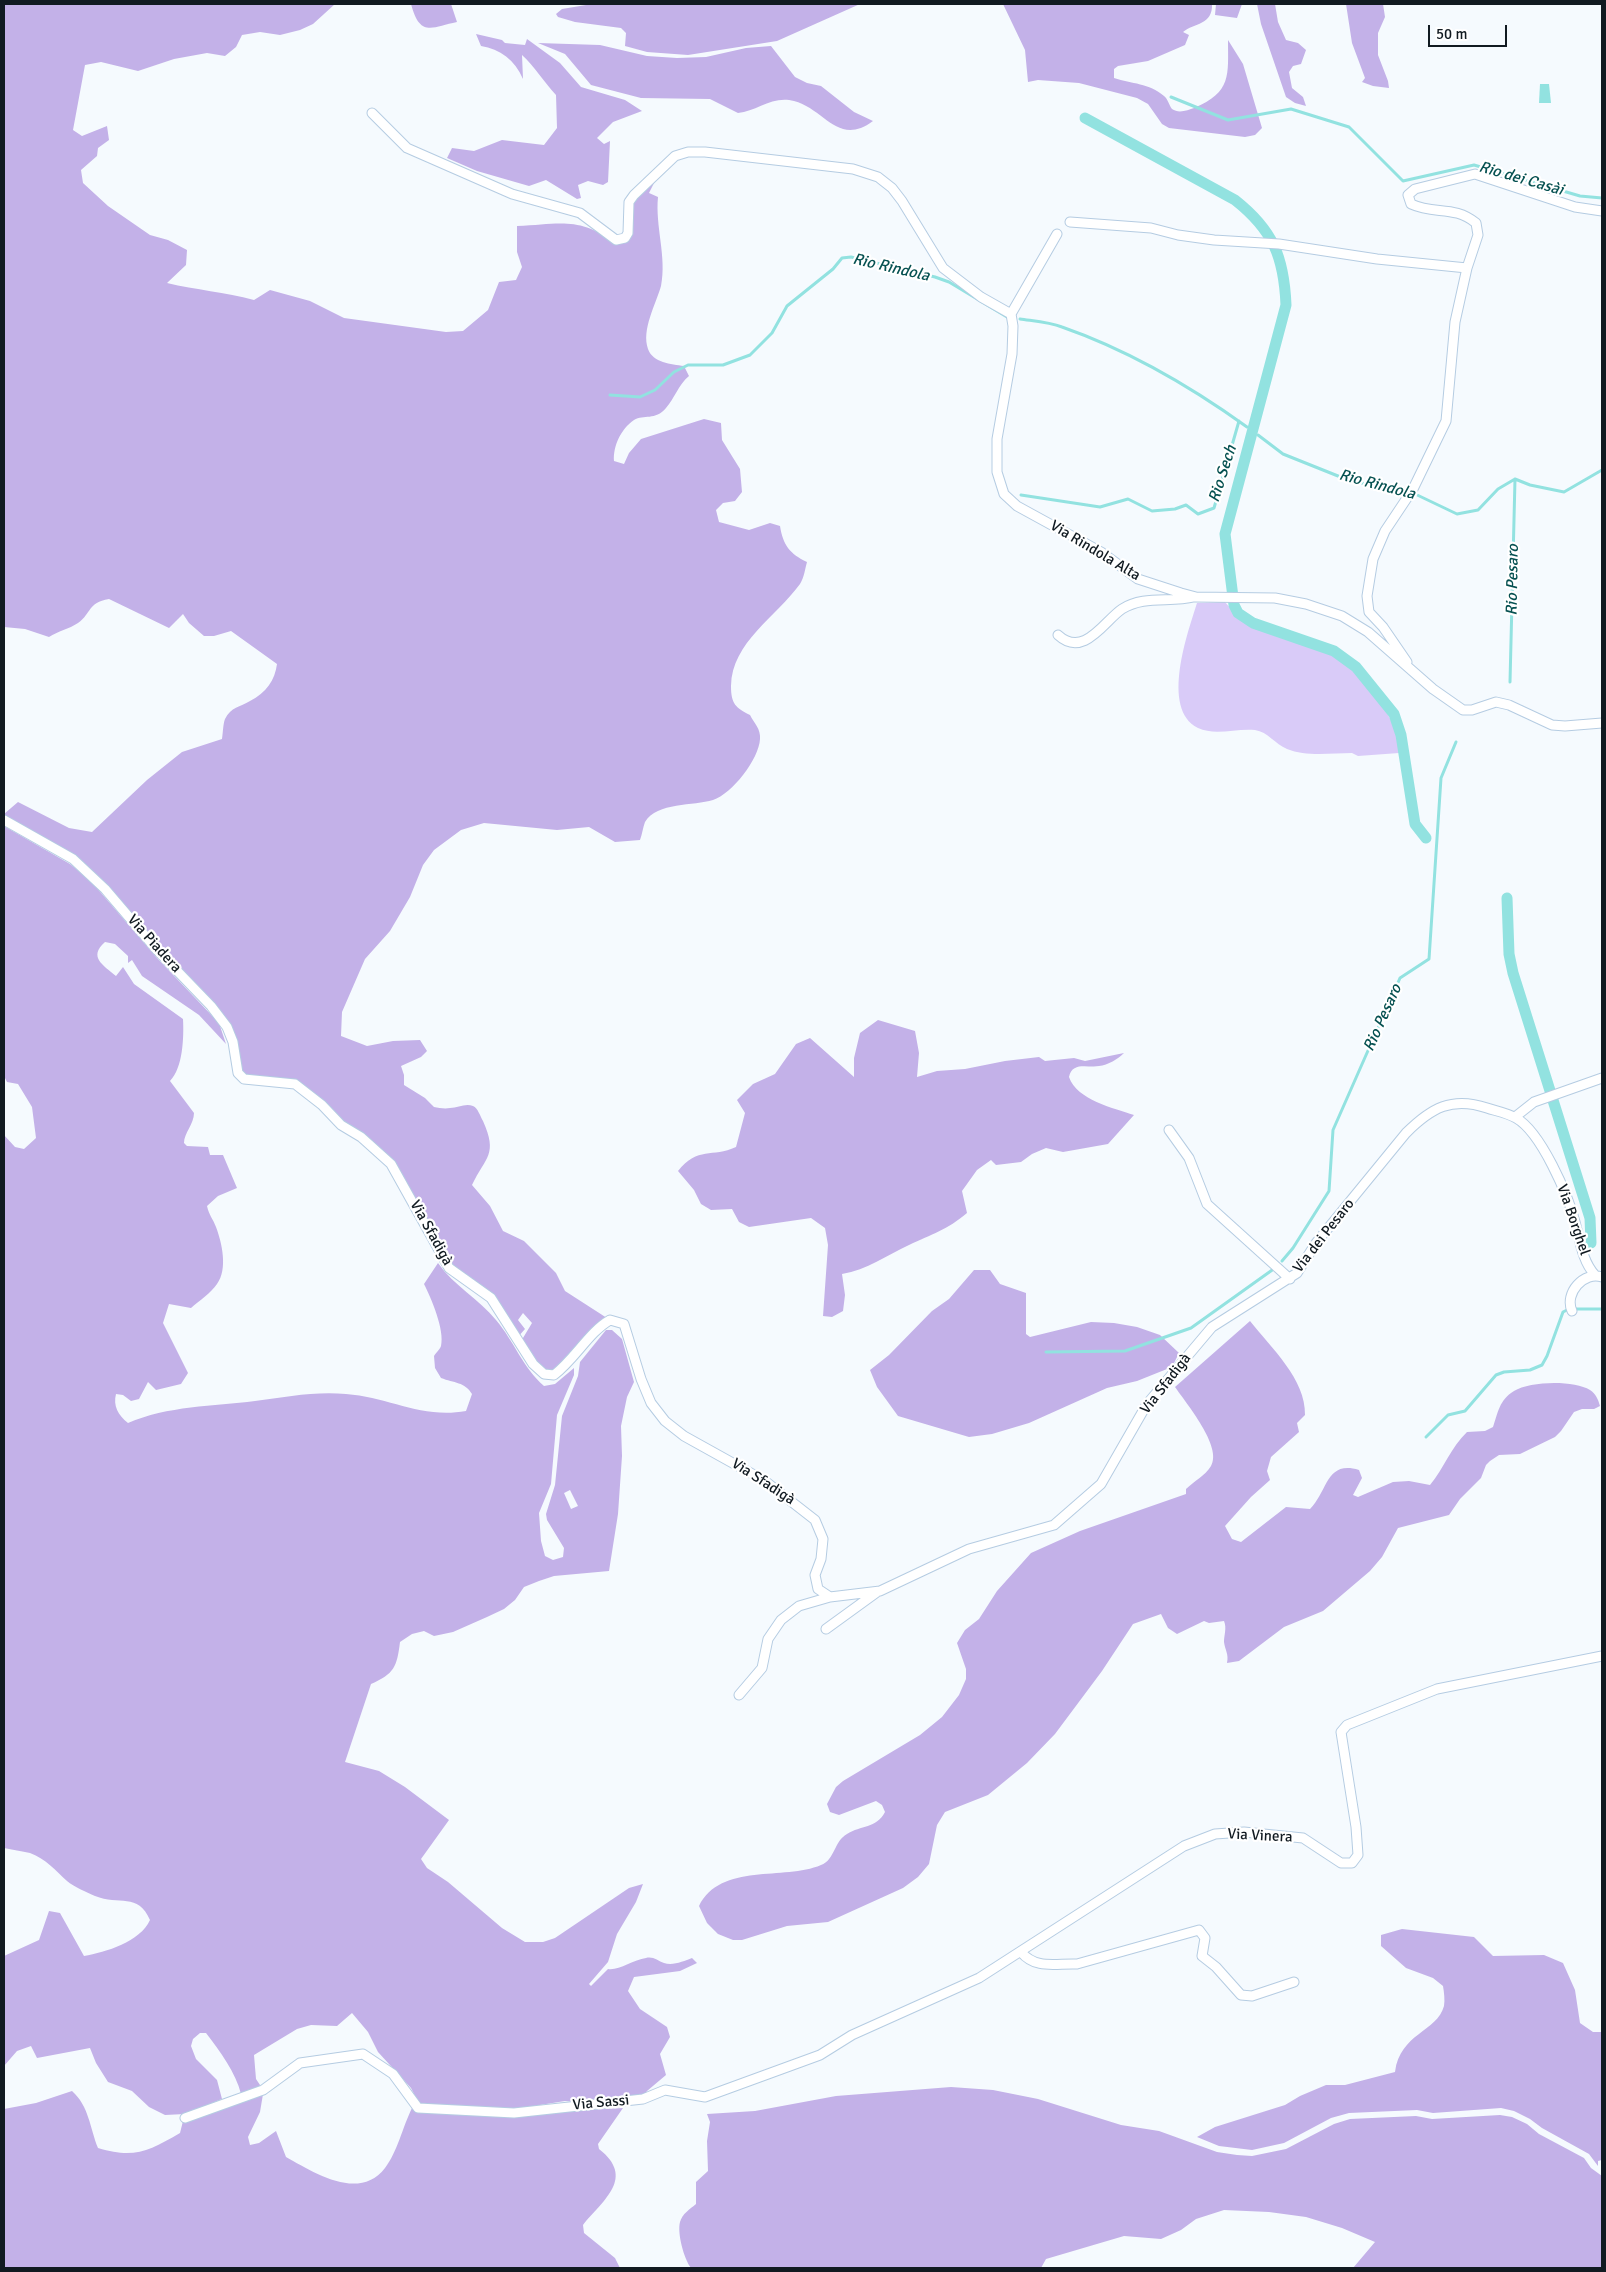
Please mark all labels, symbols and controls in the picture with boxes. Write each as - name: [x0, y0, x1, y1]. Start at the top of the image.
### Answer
- scale bar: [1431, 15, 1510, 47]
- text: 50 m: [1436, 25, 1467, 43]
- water label: Rio dei Casài: [1476, 158, 1566, 200]
- water label: Rio Rindola: [851, 250, 931, 286]
- water label: Rio Sech: [1205, 443, 1241, 505]
- water label: Rio Rindola: [1337, 466, 1417, 504]
- street label: Via Rindola Alta: [1047, 517, 1143, 585]
- water label: Rio Pesaro: [1503, 544, 1523, 616]
- street label: Via Piadera: [123, 911, 185, 977]
- water label: Rio Pesaro: [1360, 981, 1406, 1055]
- street label: Via Borghel: [1552, 1182, 1594, 1258]
- street label: Via dei Pesaro: [1289, 1195, 1359, 1277]
- street label: Via Sfadigà: [406, 1197, 456, 1269]
- street label: Via Sfadigà: [1137, 1350, 1195, 1418]
- street label: Via Sfadigà: [728, 1455, 798, 1509]
- street label: Via Vinera: [1227, 1825, 1293, 1847]
- street label: Via Sassi: [572, 2092, 630, 2114]

